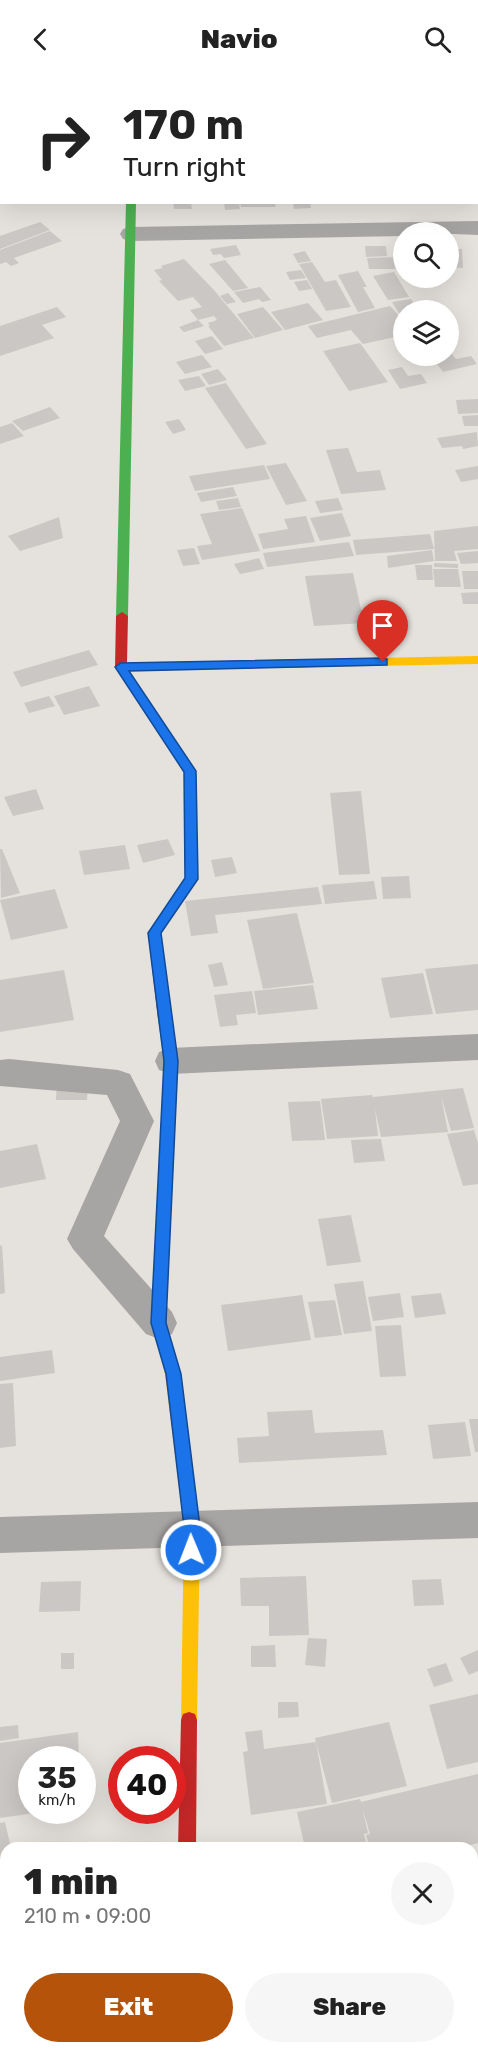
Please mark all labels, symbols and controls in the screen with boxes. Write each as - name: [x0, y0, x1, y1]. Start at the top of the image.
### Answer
- icon: back: [24, 23, 57, 56]
- text: Navio: [200, 23, 278, 55]
- icon: search: [421, 23, 454, 56]
- text: 170 m: [123, 100, 244, 150]
- icon: right: [24, 102, 102, 180]
- text: Turn right: [123, 151, 246, 183]
- map controls: [393, 222, 459, 366]
- button: search: [393, 222, 459, 288]
- button: layers: [393, 300, 459, 366]
- pin: [357, 600, 408, 662]
- icon: arrive: [366, 609, 399, 642]
- position arrow: [159, 1518, 223, 1582]
- speed limit sign: 40: [108, 1746, 186, 1824]
- text: 35: [37, 1760, 77, 1796]
- text: km/h: [38, 1791, 76, 1809]
- text: 1 min: [24, 1860, 118, 1903]
- button: close: [391, 1862, 454, 1925]
- text: 210 m · 09:00: [24, 1904, 151, 1928]
- button: Exit: [24, 1973, 233, 2042]
- button: Share: [245, 1973, 454, 2042]

